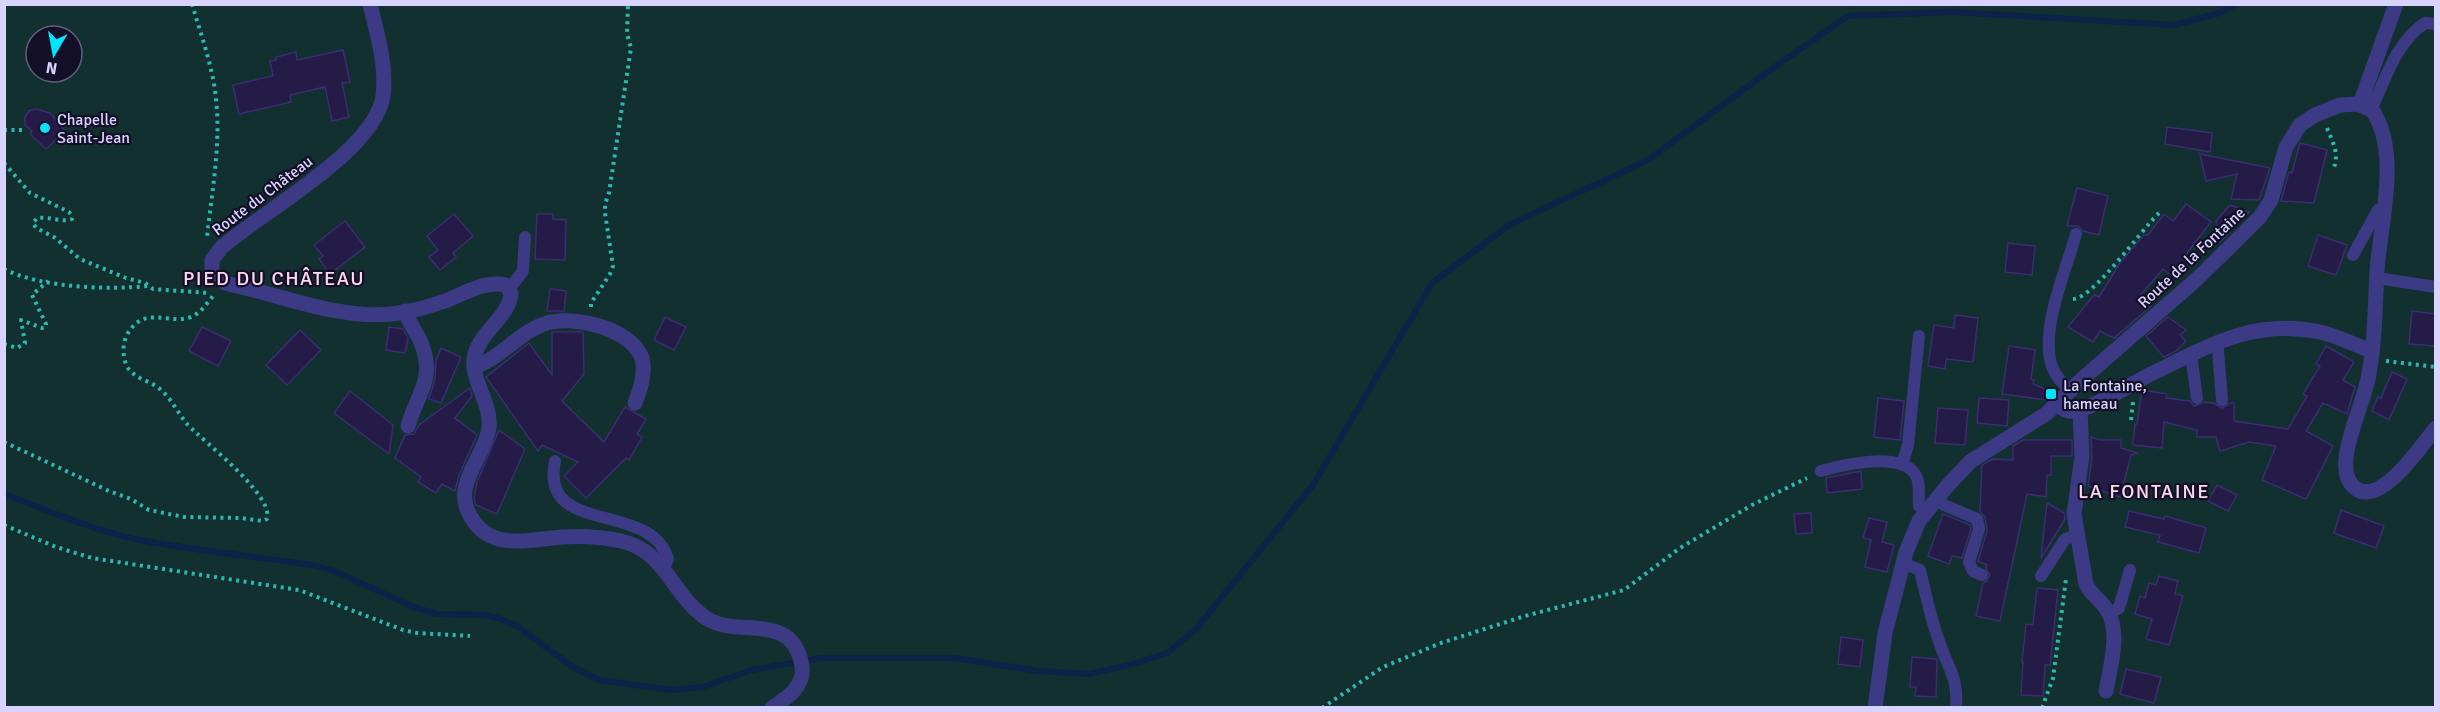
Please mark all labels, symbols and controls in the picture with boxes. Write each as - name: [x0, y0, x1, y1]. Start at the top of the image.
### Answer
- north arrow: [24, 24, 84, 84]
- text: N: [44, 57, 59, 79]
- place label: Chapelle Saint-Jean: [57, 110, 130, 148]
- marker: Chapelle Saint-Jean: [38, 121, 52, 135]
- street label: Route du Château: [208, 151, 317, 240]
- street label: Route de la Fontaine: [2134, 203, 2250, 313]
- district label: PIED DU CHÂTEAU: [183, 266, 365, 291]
- place label: La Fontaine, hameau: [2063, 376, 2147, 414]
- marker: La Fontaine, hameau: [2044, 387, 2058, 401]
- district label: LA FONTAINE: [2078, 479, 2210, 504]

